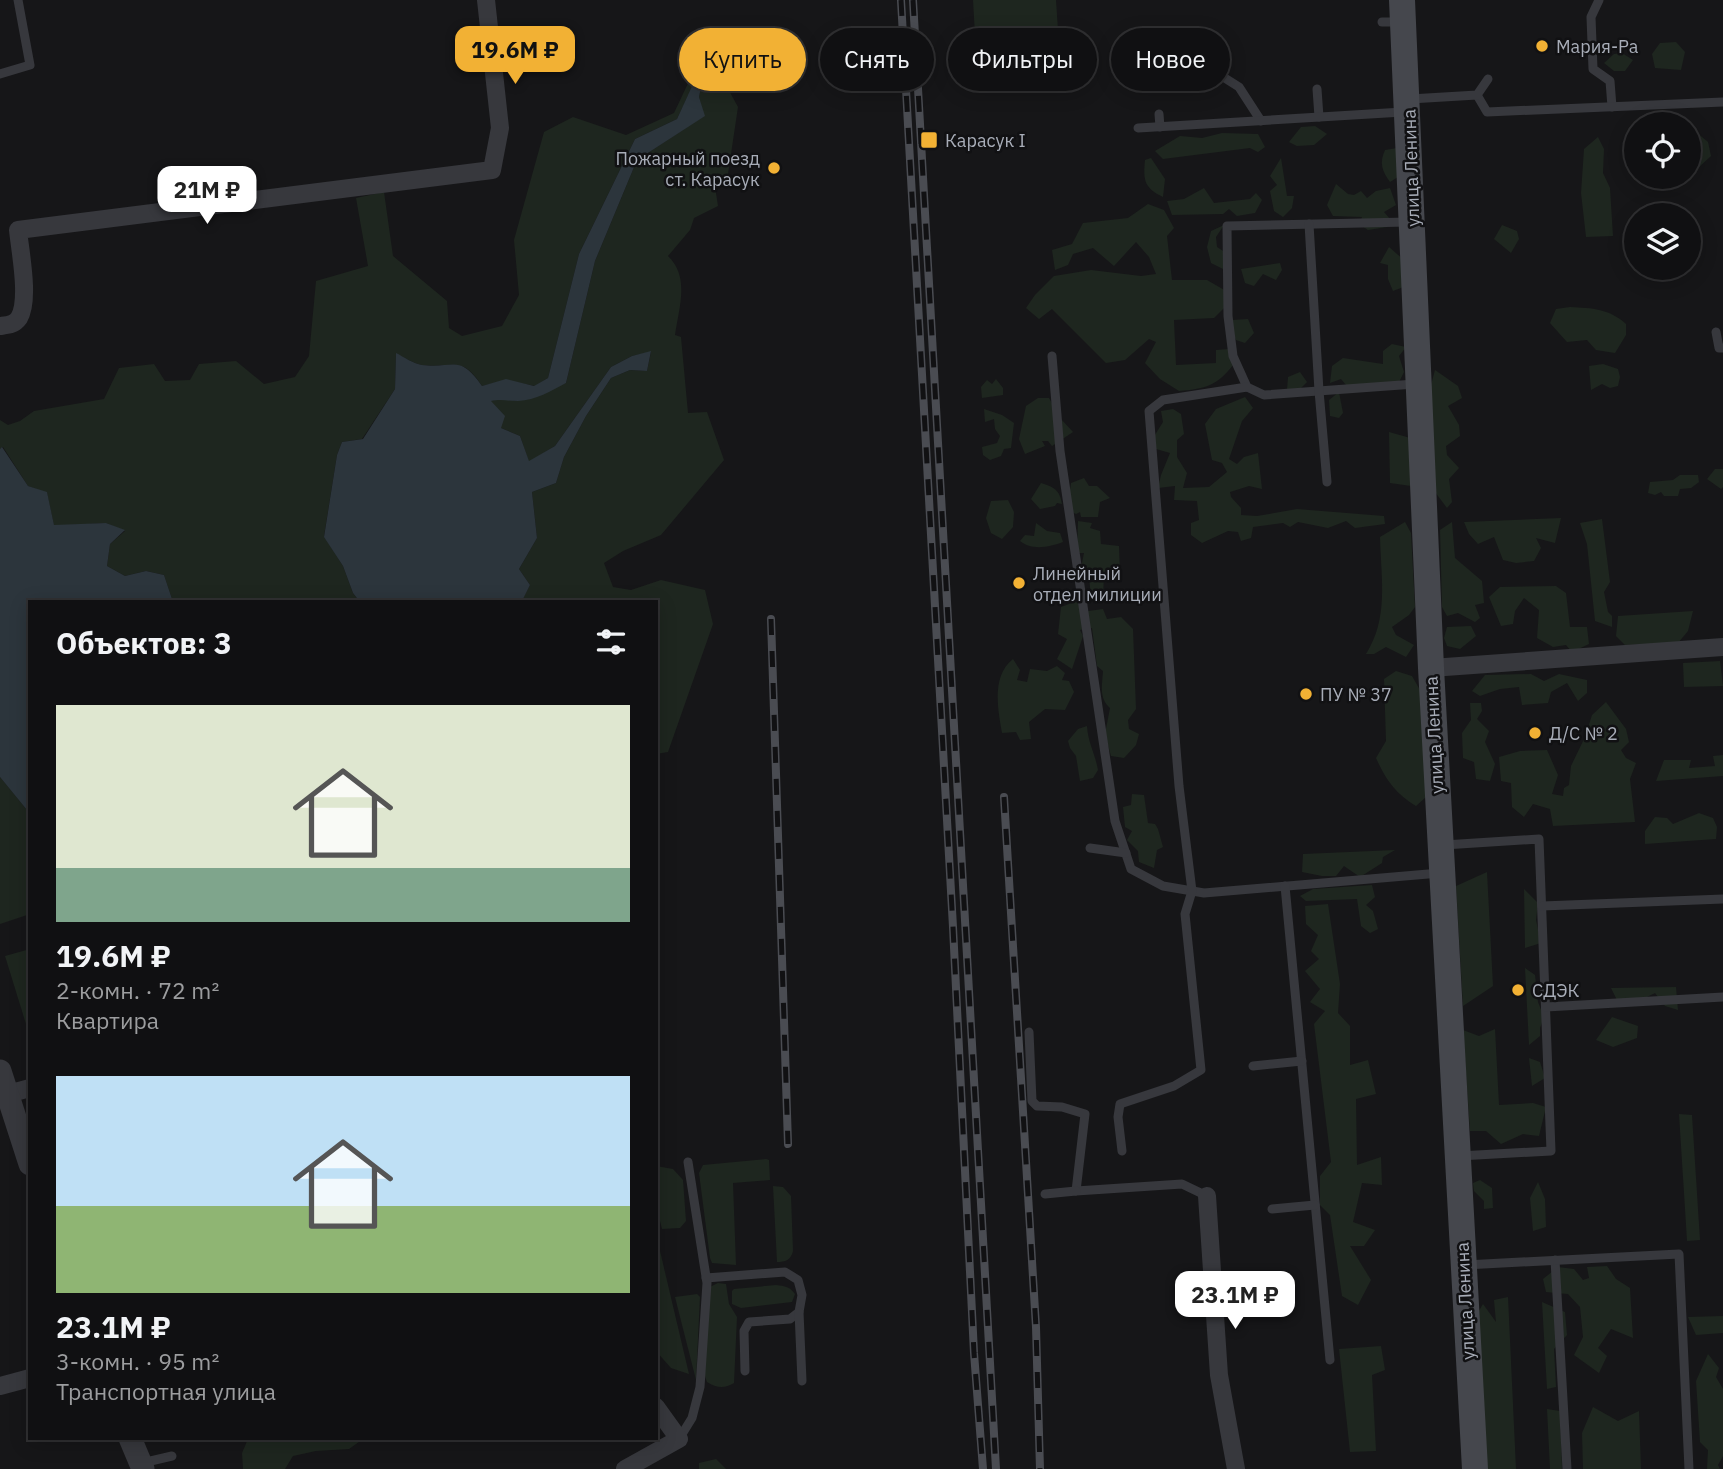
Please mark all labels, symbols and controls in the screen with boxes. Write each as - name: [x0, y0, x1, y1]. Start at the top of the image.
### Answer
- pin: 19.6M ₽: [450, 27, 580, 86]
- chip: Купить: [679, 28, 806, 91]
- chip: Снять: [820, 28, 934, 91]
- chip: Фильтры: [948, 28, 1097, 91]
- chip: Новое: [1111, 28, 1230, 91]
- text: 19.6M ₽: [471, 34, 559, 64]
- place label: Мария-Ра: [1556, 35, 1639, 58]
- marker: Мария-Ра: [1534, 38, 1550, 54]
- street label: улица Ленина: [1397, 108, 1425, 227]
- map controls: [1624, 112, 1701, 280]
- button: locate: [1624, 112, 1701, 189]
- place label: Карасук I: [945, 129, 1026, 152]
- marker: Карасук I: [919, 130, 939, 150]
- place label: Пожарный поезд ст. Карасук: [616, 147, 760, 191]
- marker: Пожарный поезд ст. Карасук: [766, 160, 782, 176]
- pin: 21M ₽: [158, 166, 256, 226]
- text: 21M ₽: [173, 174, 241, 204]
- button: layers: [1624, 203, 1701, 280]
- place label: Линейный отдел милиции: [1033, 562, 1162, 606]
- marker: Линейный отдел милиции: [1011, 575, 1027, 591]
- text: Объектов: 3: [56, 623, 232, 662]
- icon: filters: [592, 623, 630, 661]
- street label: улица Ленина: [1419, 675, 1449, 794]
- place label: ПУ № 37: [1320, 683, 1392, 706]
- marker: ПУ № 37: [1298, 686, 1314, 702]
- place label: Д/С № 2: [1549, 722, 1618, 745]
- marker: Д/С № 2: [1527, 725, 1543, 741]
- icon: home: [280, 750, 406, 876]
- text: 19.6M ₽: [56, 936, 171, 975]
- text: 2-комн. · 72 m²: [56, 975, 219, 1005]
- place label: СДЭК: [1532, 979, 1580, 1002]
- marker: СДЭК: [1510, 982, 1526, 998]
- text: Квартира: [56, 1005, 159, 1035]
- icon: home: [280, 1121, 406, 1247]
- street label: улица Ленина: [1450, 1241, 1480, 1360]
- pin: 23.1M ₽: [1170, 1272, 1300, 1331]
- text: 23.1M ₽: [1191, 1279, 1279, 1309]
- text: 23.1M ₽: [56, 1307, 171, 1346]
- text: 3-комн. · 95 m²: [56, 1346, 219, 1376]
- text: Транспортная улица: [56, 1376, 276, 1406]

